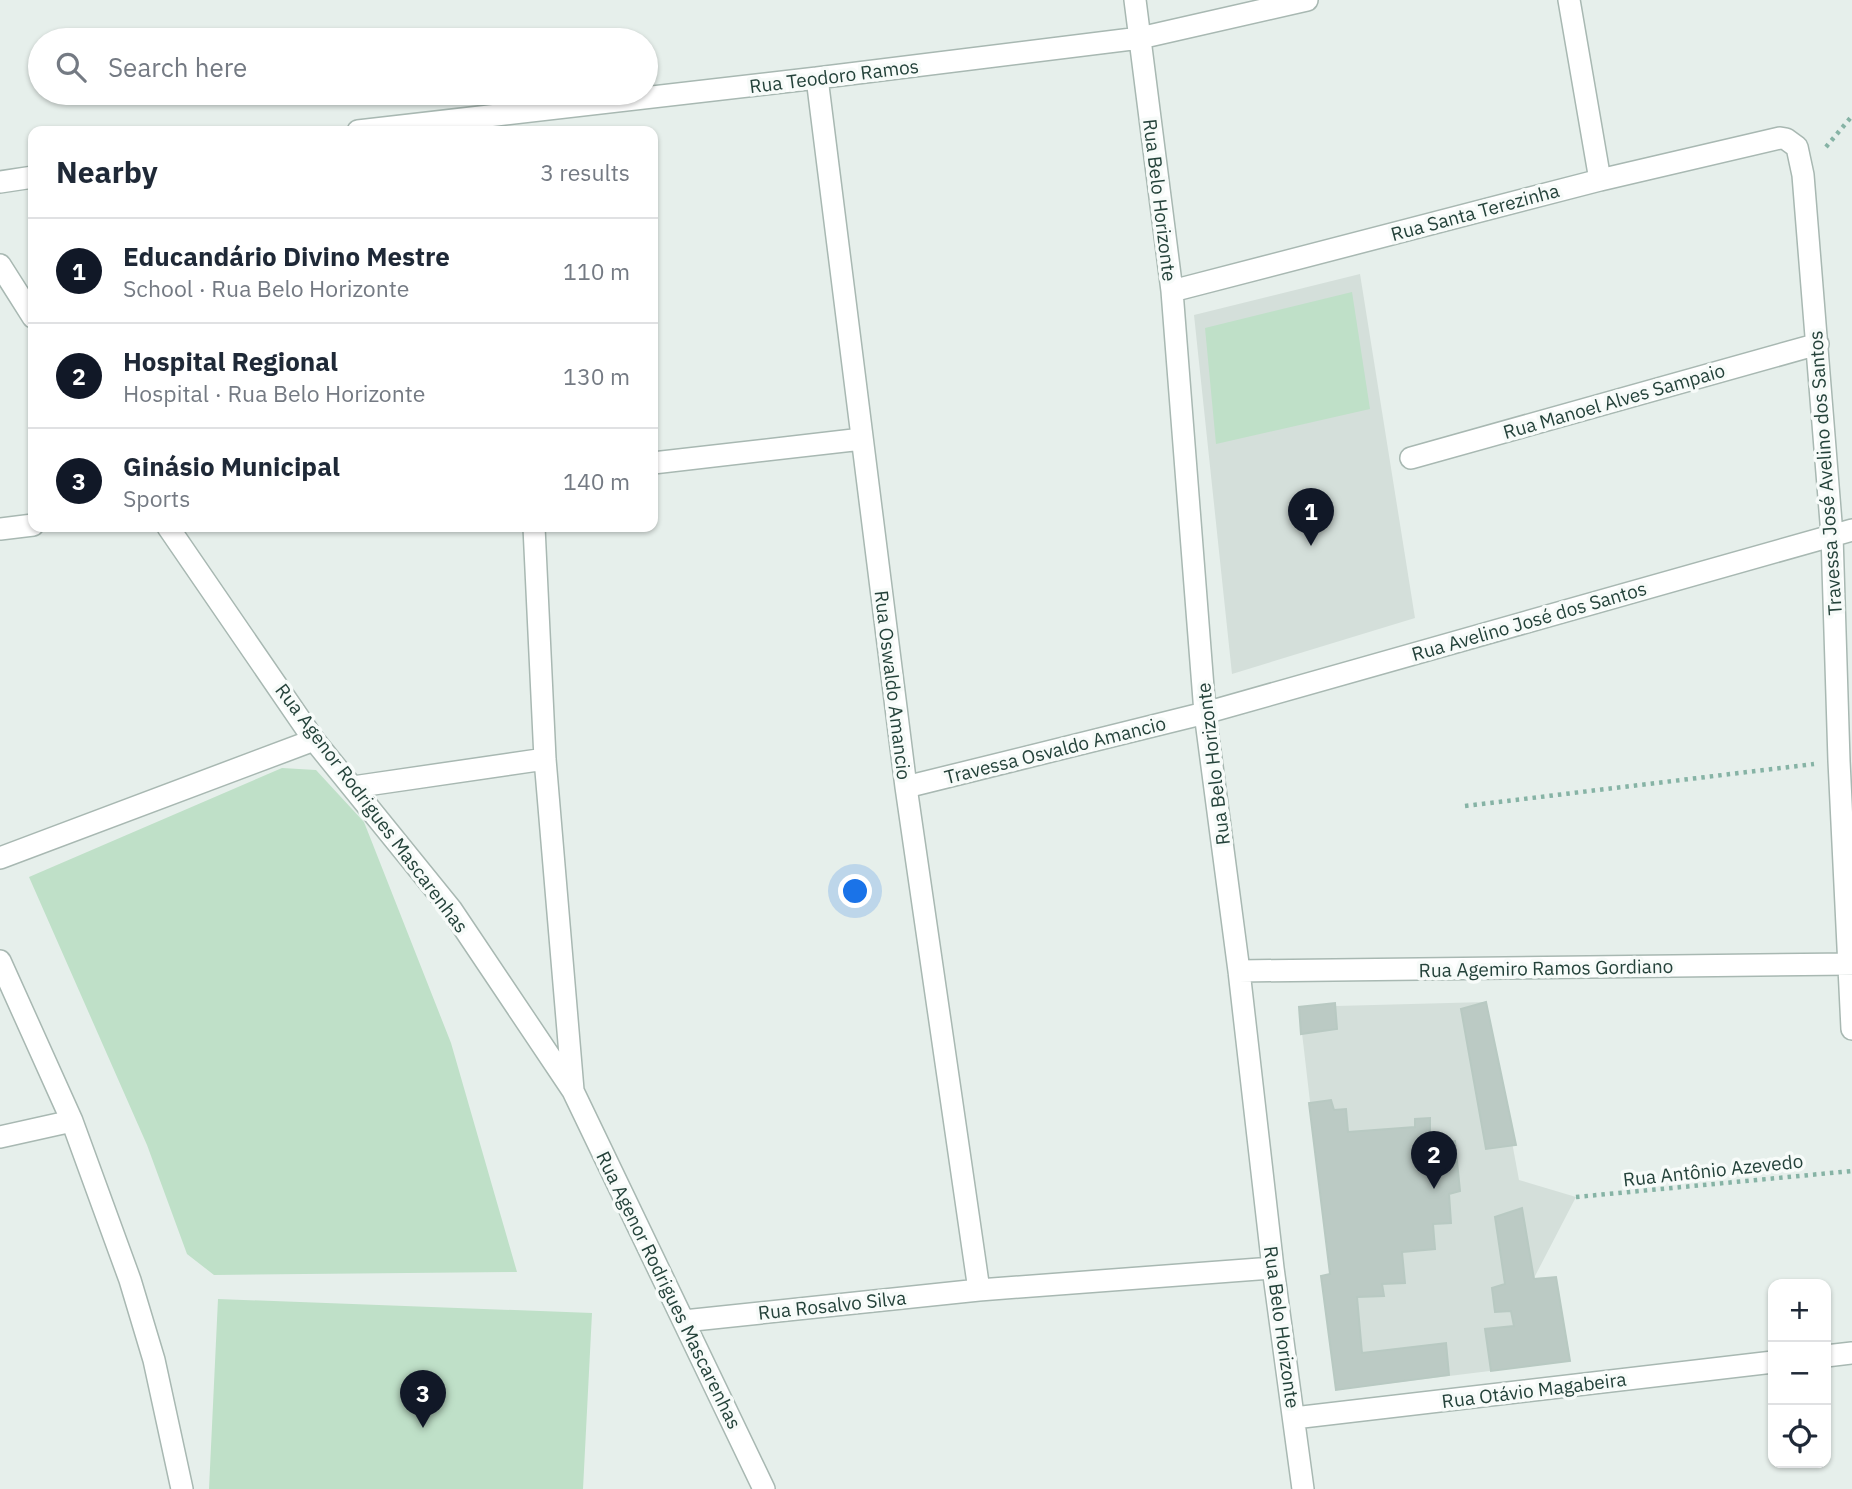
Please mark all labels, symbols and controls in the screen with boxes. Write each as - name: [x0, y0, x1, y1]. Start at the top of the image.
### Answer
- search box: [28, 28, 658, 105]
- icon: search: [52, 48, 90, 86]
- text: Search here: [108, 50, 247, 84]
- street label: Rua Teodoro Ramos: [748, 54, 920, 98]
- street label: Rua Belo Horizonte: [1138, 117, 1182, 283]
- text: Nearby: [56, 152, 158, 191]
- text: 3 results: [540, 157, 630, 187]
- street label: Rua Santa Terezinha: [1388, 178, 1562, 246]
- text: Educandário Divino Mestre: [123, 239, 450, 273]
- text: 1: [72, 256, 86, 286]
- text: 110 m: [563, 256, 630, 286]
- text: School · Rua Belo Horizonte: [123, 273, 409, 303]
- street label: Travessa José Avelino dos Santos: [1803, 330, 1847, 616]
- text: Hospital Regional: [123, 344, 338, 378]
- street label: Rua Manoel Alves Sampaio: [1500, 358, 1728, 444]
- text: 2: [72, 361, 86, 391]
- text: 130 m: [563, 361, 630, 391]
- text: Hospital · Rua Belo Horizonte: [123, 378, 425, 408]
- text: Ginásio Municipal: [123, 449, 340, 483]
- text: 3: [72, 466, 86, 496]
- text: 140 m: [563, 466, 630, 496]
- text: Sports: [123, 483, 190, 513]
- pin: 1: [1288, 488, 1334, 546]
- street label: Rua Avelino José dos Santos: [1409, 576, 1649, 666]
- street label: Rua Oswaldo Amancio: [869, 589, 917, 781]
- street label: Rua Agenor Rodrigues Mascarenhas: [270, 679, 474, 937]
- street label: Rua Belo Horizonte: [1191, 681, 1235, 847]
- street label: Travessa Osvaldo Amancio: [942, 711, 1168, 789]
- your location: [838, 874, 872, 908]
- street label: Rua Agemiro Ramos Gordiano: [1419, 954, 1673, 982]
- pin: 2: [1411, 1131, 1457, 1189]
- street label: Rua Agenor Rodrigues Mascarenhas: [591, 1147, 747, 1433]
- street label: Rua Antônio Azevedo: [1622, 1149, 1804, 1191]
- street label: Rua Belo Horizonte: [1259, 1244, 1305, 1410]
- map controls: [1768, 1279, 1831, 1468]
- button: +: [1768, 1279, 1831, 1342]
- street label: Rua Rosalvo Silva: [757, 1285, 907, 1325]
- button: −: [1768, 1342, 1831, 1405]
- street label: Rua Otávio Magabeira: [1440, 1367, 1628, 1413]
- pin: 3: [400, 1370, 446, 1428]
- button: locate: [1768, 1405, 1831, 1468]

